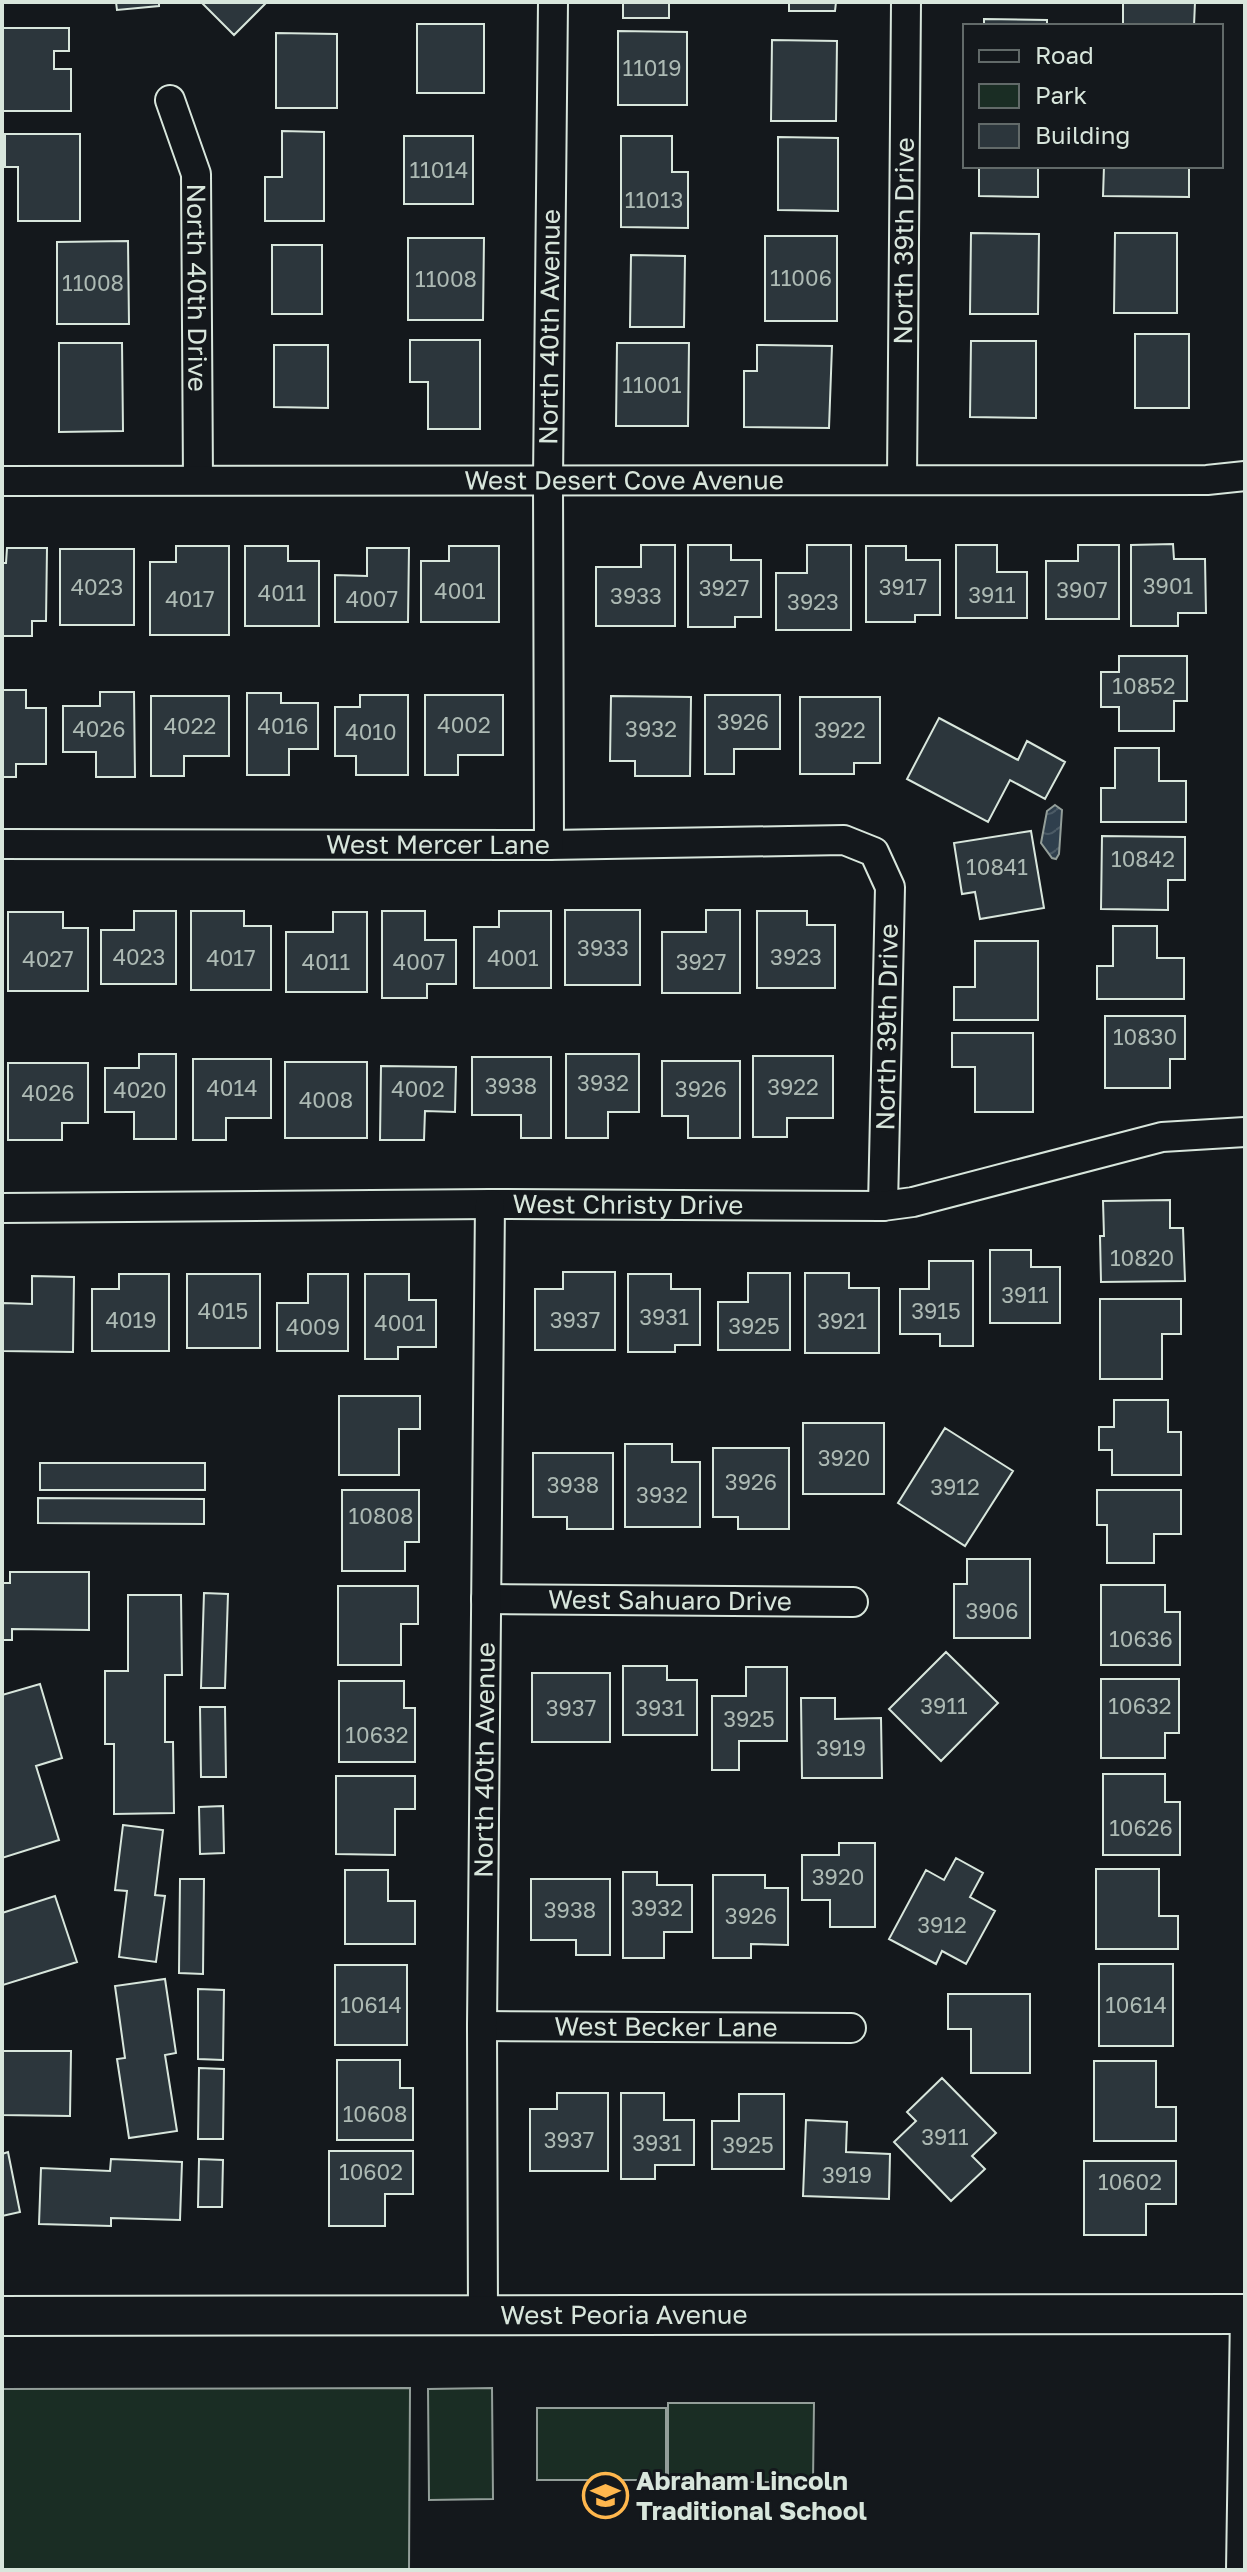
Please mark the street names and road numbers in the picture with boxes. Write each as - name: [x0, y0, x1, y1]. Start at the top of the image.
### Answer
- street label: North 39th Drive: [887, 137, 920, 345]
- street label: North 40th Drive: [181, 183, 213, 392]
- street label: North 40th Avenue: [532, 209, 566, 445]
- street label: West Desert Cove Avenue: [464, 464, 784, 496]
- street label: West Mercer Lane: [326, 829, 550, 860]
- street label: North 39th Drive: [869, 923, 904, 1131]
- street label: West Christy Drive: [513, 1188, 743, 1220]
- street label: West Sahuaro Drive: [548, 1584, 792, 1617]
- street label: North 40th Avenue: [467, 1642, 501, 1878]
- street label: West Becker Lane: [554, 2010, 778, 2043]
- street label: West Peoria Avenue: [500, 2299, 748, 2330]

